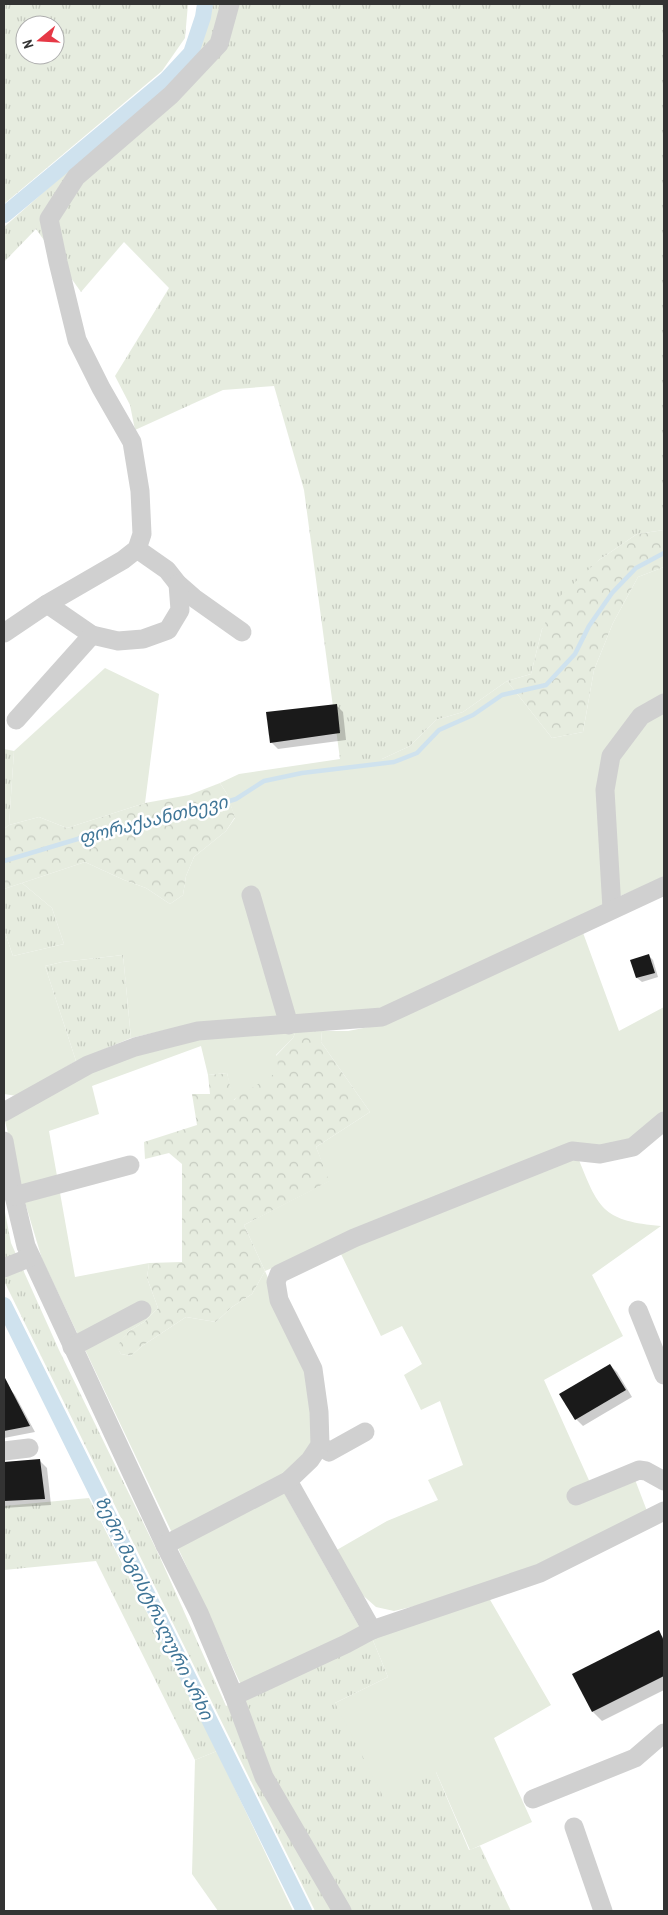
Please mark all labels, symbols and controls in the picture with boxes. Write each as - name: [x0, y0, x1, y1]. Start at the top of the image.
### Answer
- north arrow: [15, 15, 65, 65]
- text: N: [18, 37, 37, 51]
- water label: ფორაქაანთხევი: [76, 789, 231, 850]
- water label: ზემო მაგისტრალური არხი: [89, 1492, 220, 1724]

